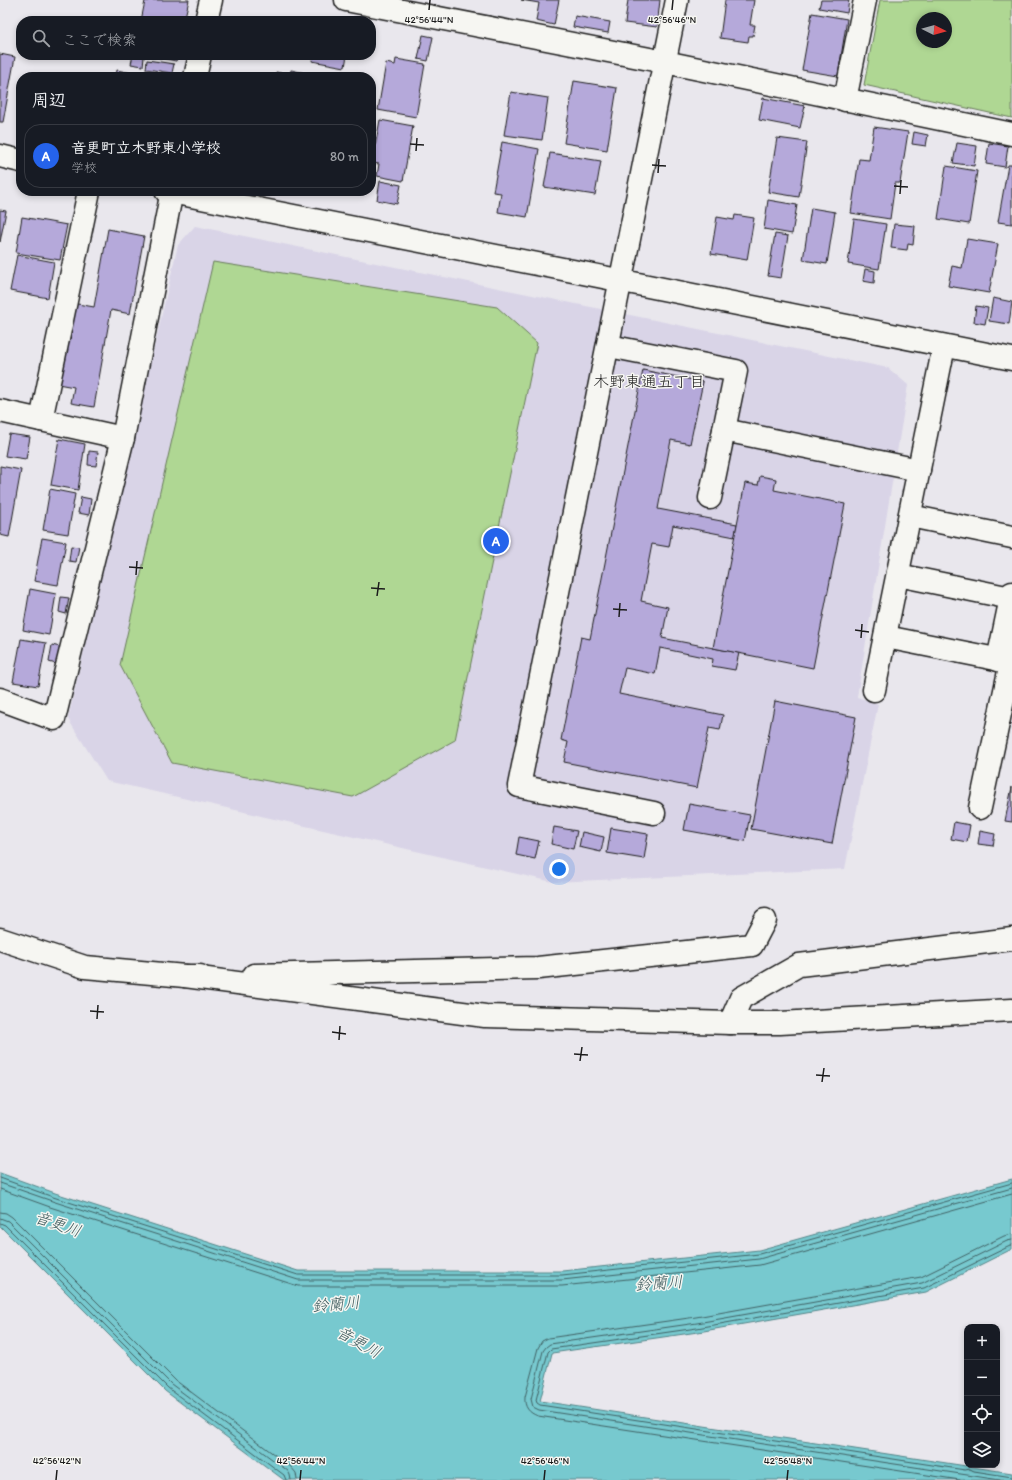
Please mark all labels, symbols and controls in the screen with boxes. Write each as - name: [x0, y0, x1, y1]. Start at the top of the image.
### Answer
- north arrow: [916, 12, 952, 48]
- text: 42°56'44"N: [404, 13, 454, 26]
- text: 42°56'46"N: [648, 13, 696, 26]
- search box: [16, 16, 376, 60]
- icon: search: [30, 27, 52, 49]
- text: ここで検索: [62, 31, 137, 49]
- text: 周辺: [32, 90, 66, 110]
- text: 音更町立木野東小学校: [71, 139, 221, 157]
- text: A: [42, 149, 50, 164]
- text: 80 m: [330, 149, 359, 164]
- text: 学校: [71, 160, 97, 175]
- district label: 木野東通五丁目: [593, 372, 705, 391]
- pin: A: [483, 526, 509, 556]
- your location: [549, 859, 569, 879]
- water label: 音更川: [32, 1207, 84, 1241]
- water label: 鈴蘭川: [634, 1272, 684, 1294]
- water label: 鈴蘭川: [311, 1292, 361, 1316]
- water label: 音更川: [333, 1322, 385, 1362]
- map controls: [964, 1324, 1000, 1468]
- button: +: [964, 1324, 1000, 1360]
- button: −: [964, 1360, 1000, 1396]
- button: locate: [964, 1396, 1000, 1432]
- button: layers: [964, 1432, 1000, 1468]
- text: 42°56'42"N: [33, 1454, 81, 1467]
- text: 42°56'44"N: [276, 1454, 326, 1467]
- text: 42°56'46"N: [521, 1454, 569, 1467]
- text: 42°56'48"N: [764, 1454, 813, 1467]

